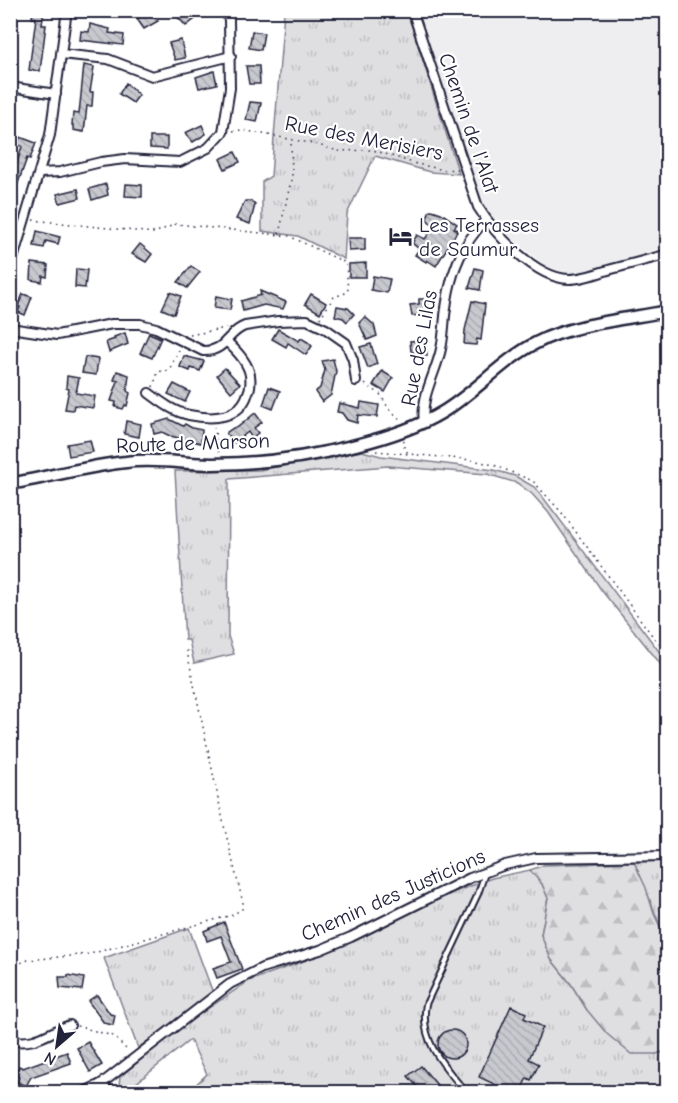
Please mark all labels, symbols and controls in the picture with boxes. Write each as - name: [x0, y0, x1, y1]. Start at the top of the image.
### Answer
- street label: Chemin de l'Alat: [434, 50, 505, 197]
- street label: Rue des Merisiers: [283, 111, 445, 165]
- place label: Les Terrasses de Saumur: [419, 213, 539, 261]
- hotel icon: Les Terrasses de Saumur: [388, 224, 414, 250]
- street label: Rue des Lilas: [396, 288, 442, 408]
- street label: Route de Marson: [116, 428, 270, 458]
- street label: Chemin des Justicions: [297, 844, 489, 946]
- north arrow: [27, 1016, 87, 1076]
- text: N: [41, 1048, 59, 1069]

